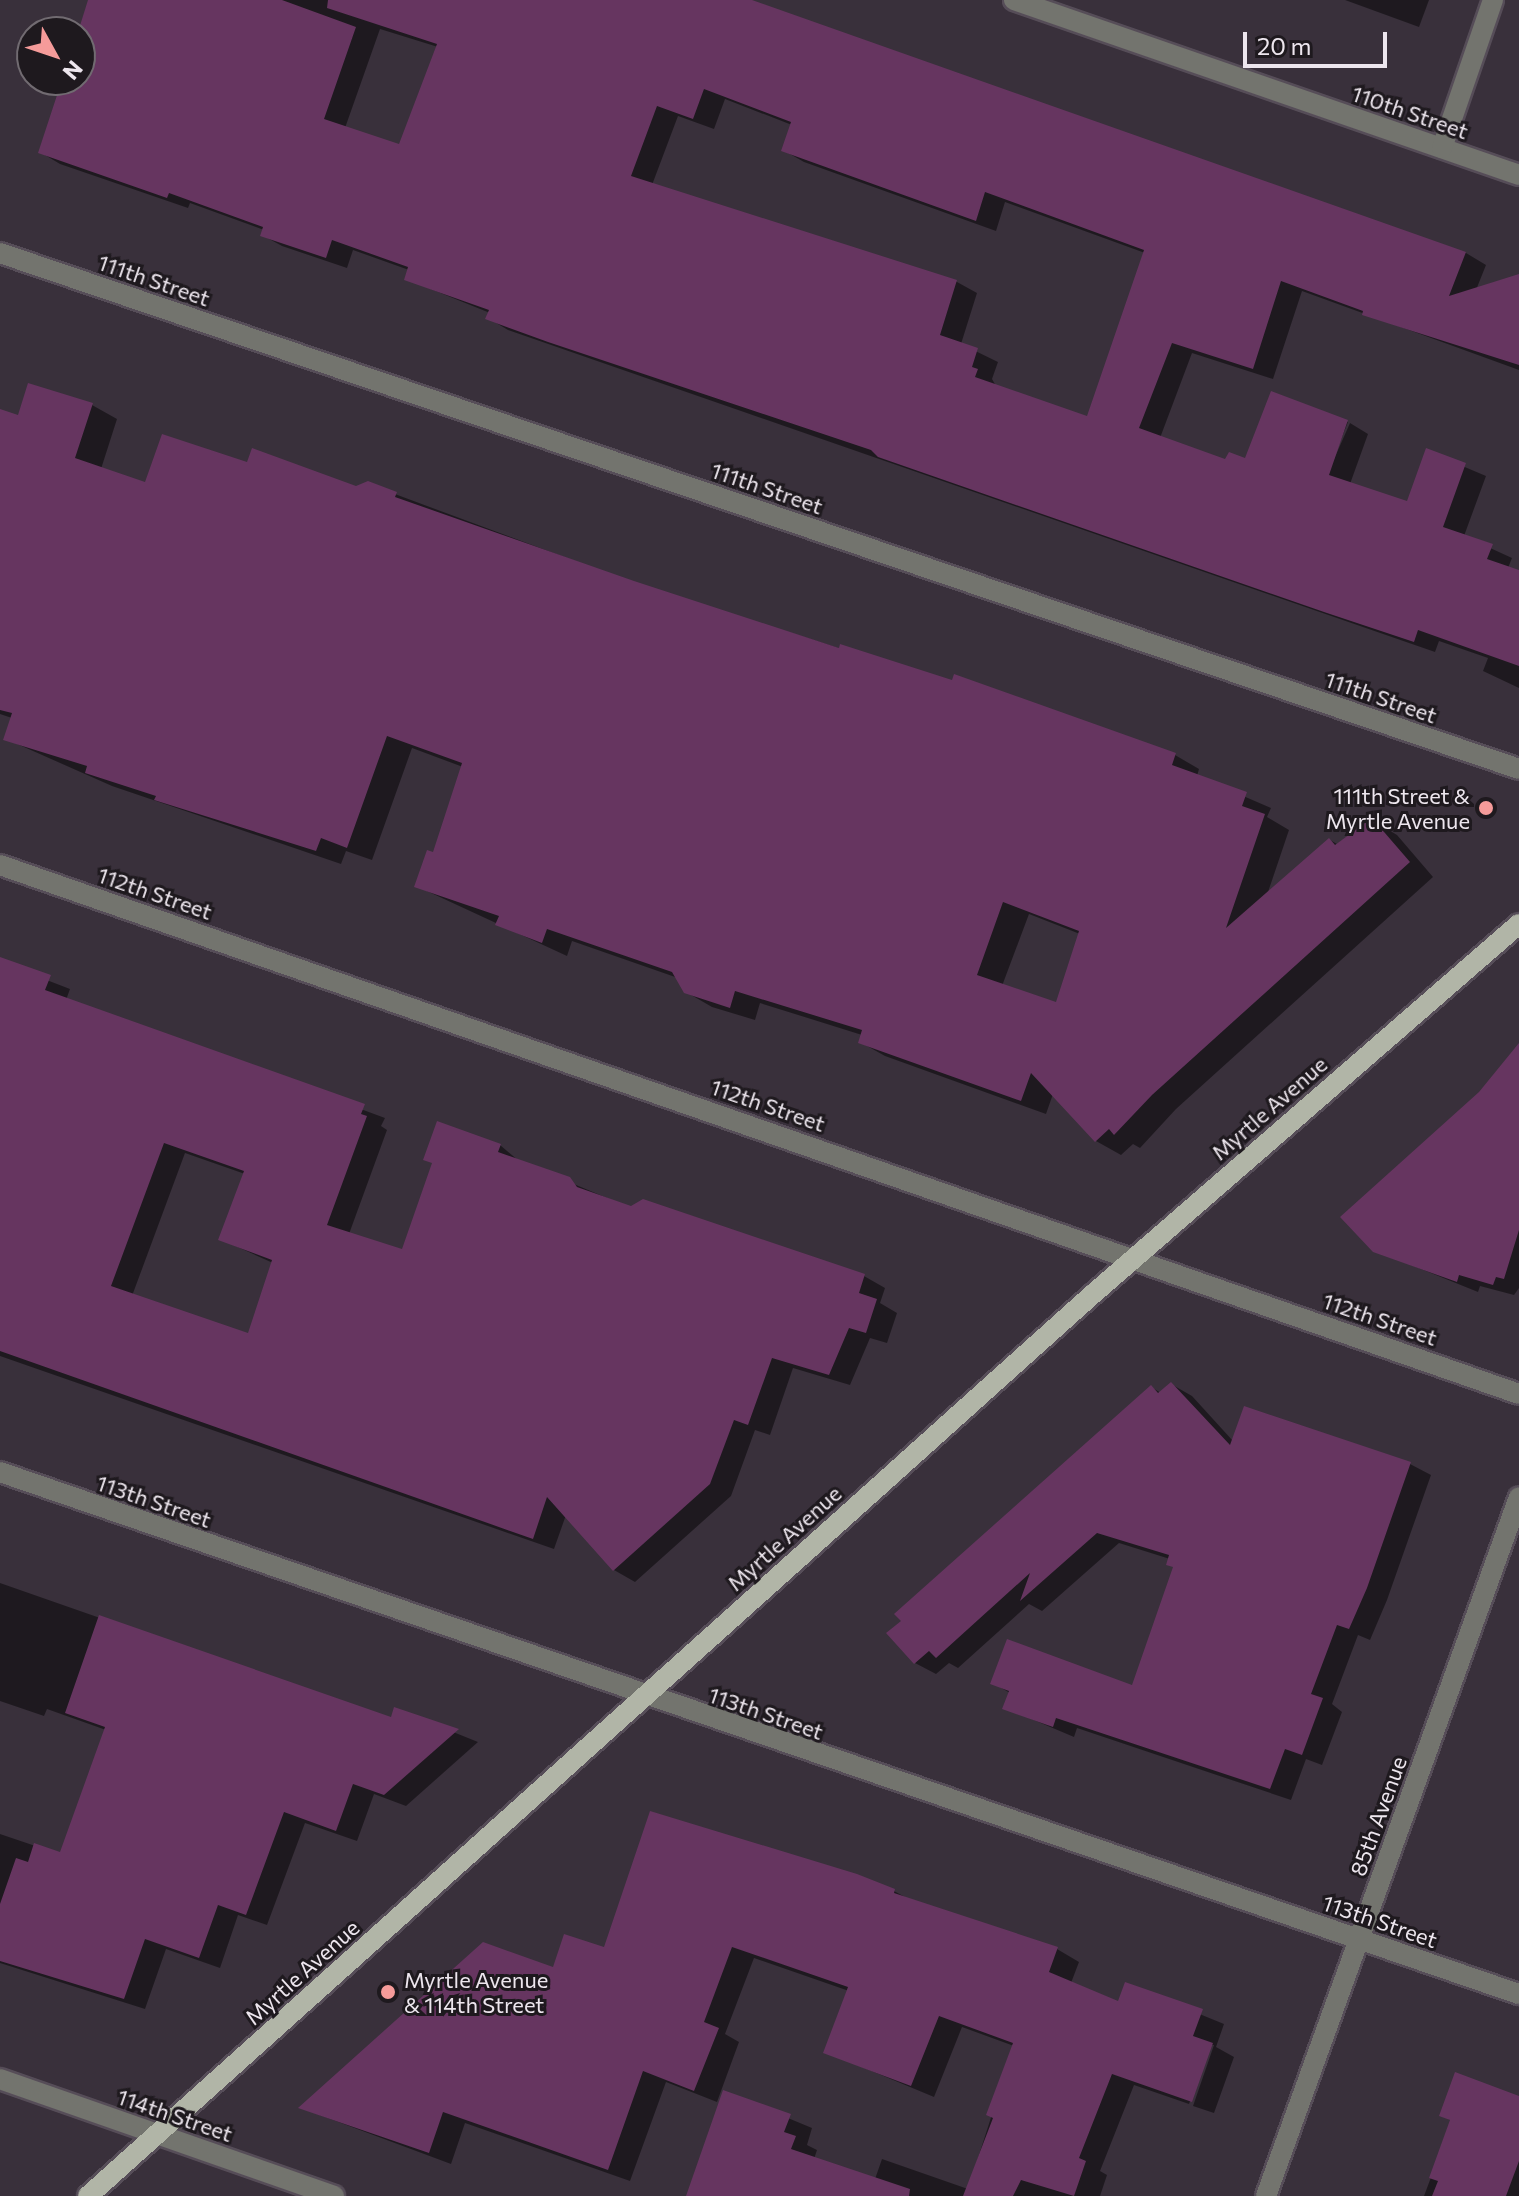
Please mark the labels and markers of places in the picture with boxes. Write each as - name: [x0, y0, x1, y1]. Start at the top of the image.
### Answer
- place label: 111th Street & Myrtle Avenue: [1326, 782, 1470, 834]
- marker: 111th Street & Myrtle Avenue: [1477, 799, 1495, 817]
- place label: Myrtle Avenue & 114th Street: [404, 1966, 548, 2018]
- marker: Myrtle Avenue & 114th Street: [379, 1983, 397, 2001]

